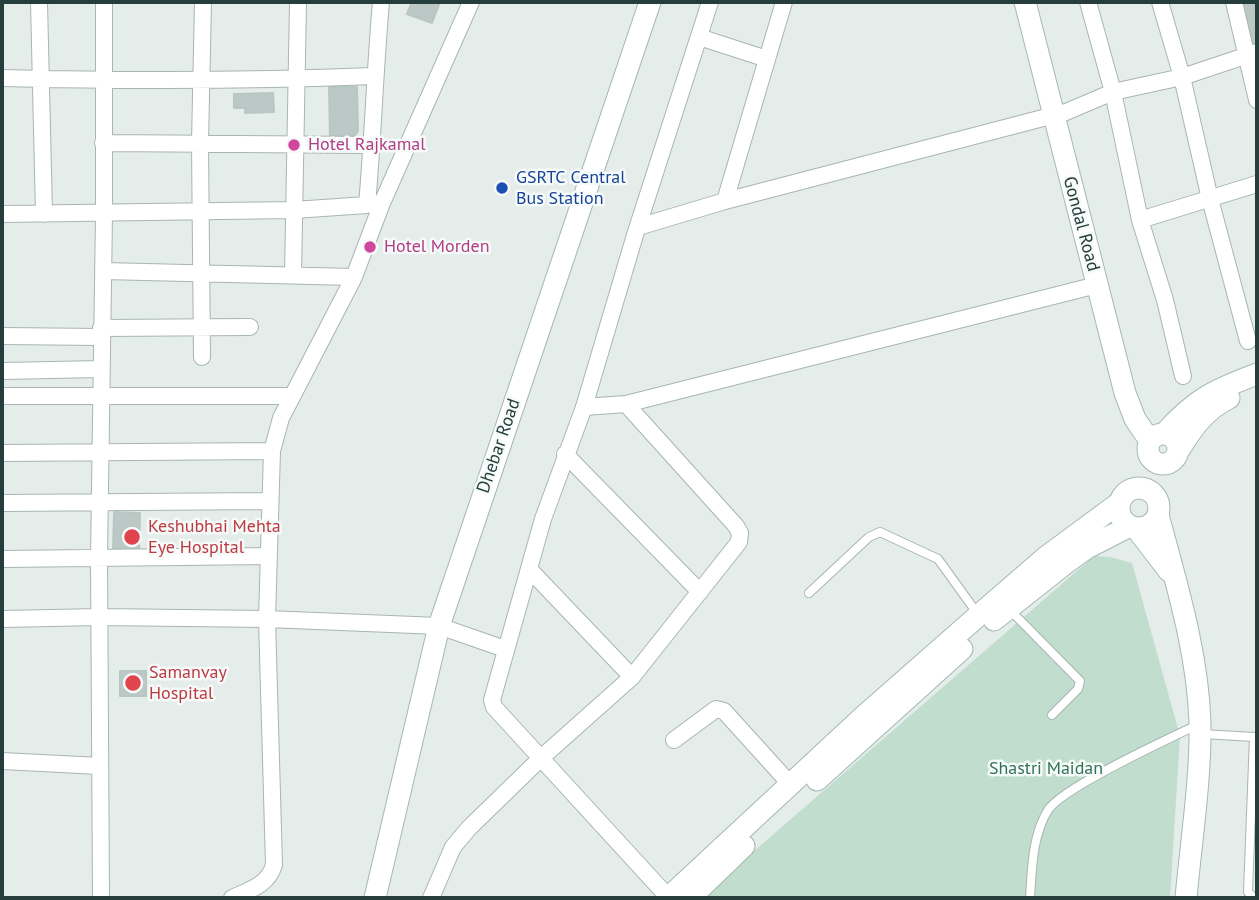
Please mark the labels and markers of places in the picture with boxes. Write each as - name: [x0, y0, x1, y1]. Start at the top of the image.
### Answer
- place label: Hotel Rajkamal: [308, 134, 425, 156]
- marker: Hotel Rajkamal: [286, 137, 302, 153]
- place label: GSRTC Central Bus Station: [516, 167, 625, 210]
- marker: GSRTC Central Bus Station: [494, 180, 510, 196]
- place label: Hotel Morden: [384, 236, 490, 258]
- marker: Hotel Morden: [362, 239, 378, 255]
- place label: Keshubhai Mehta Eye Hospital: [148, 516, 281, 558]
- marker: Keshubhai Mehta Eye Hospital: [122, 527, 142, 547]
- place label: Samanvay Hospital: [149, 662, 227, 704]
- marker: Samanvay Hospital: [123, 673, 143, 693]

